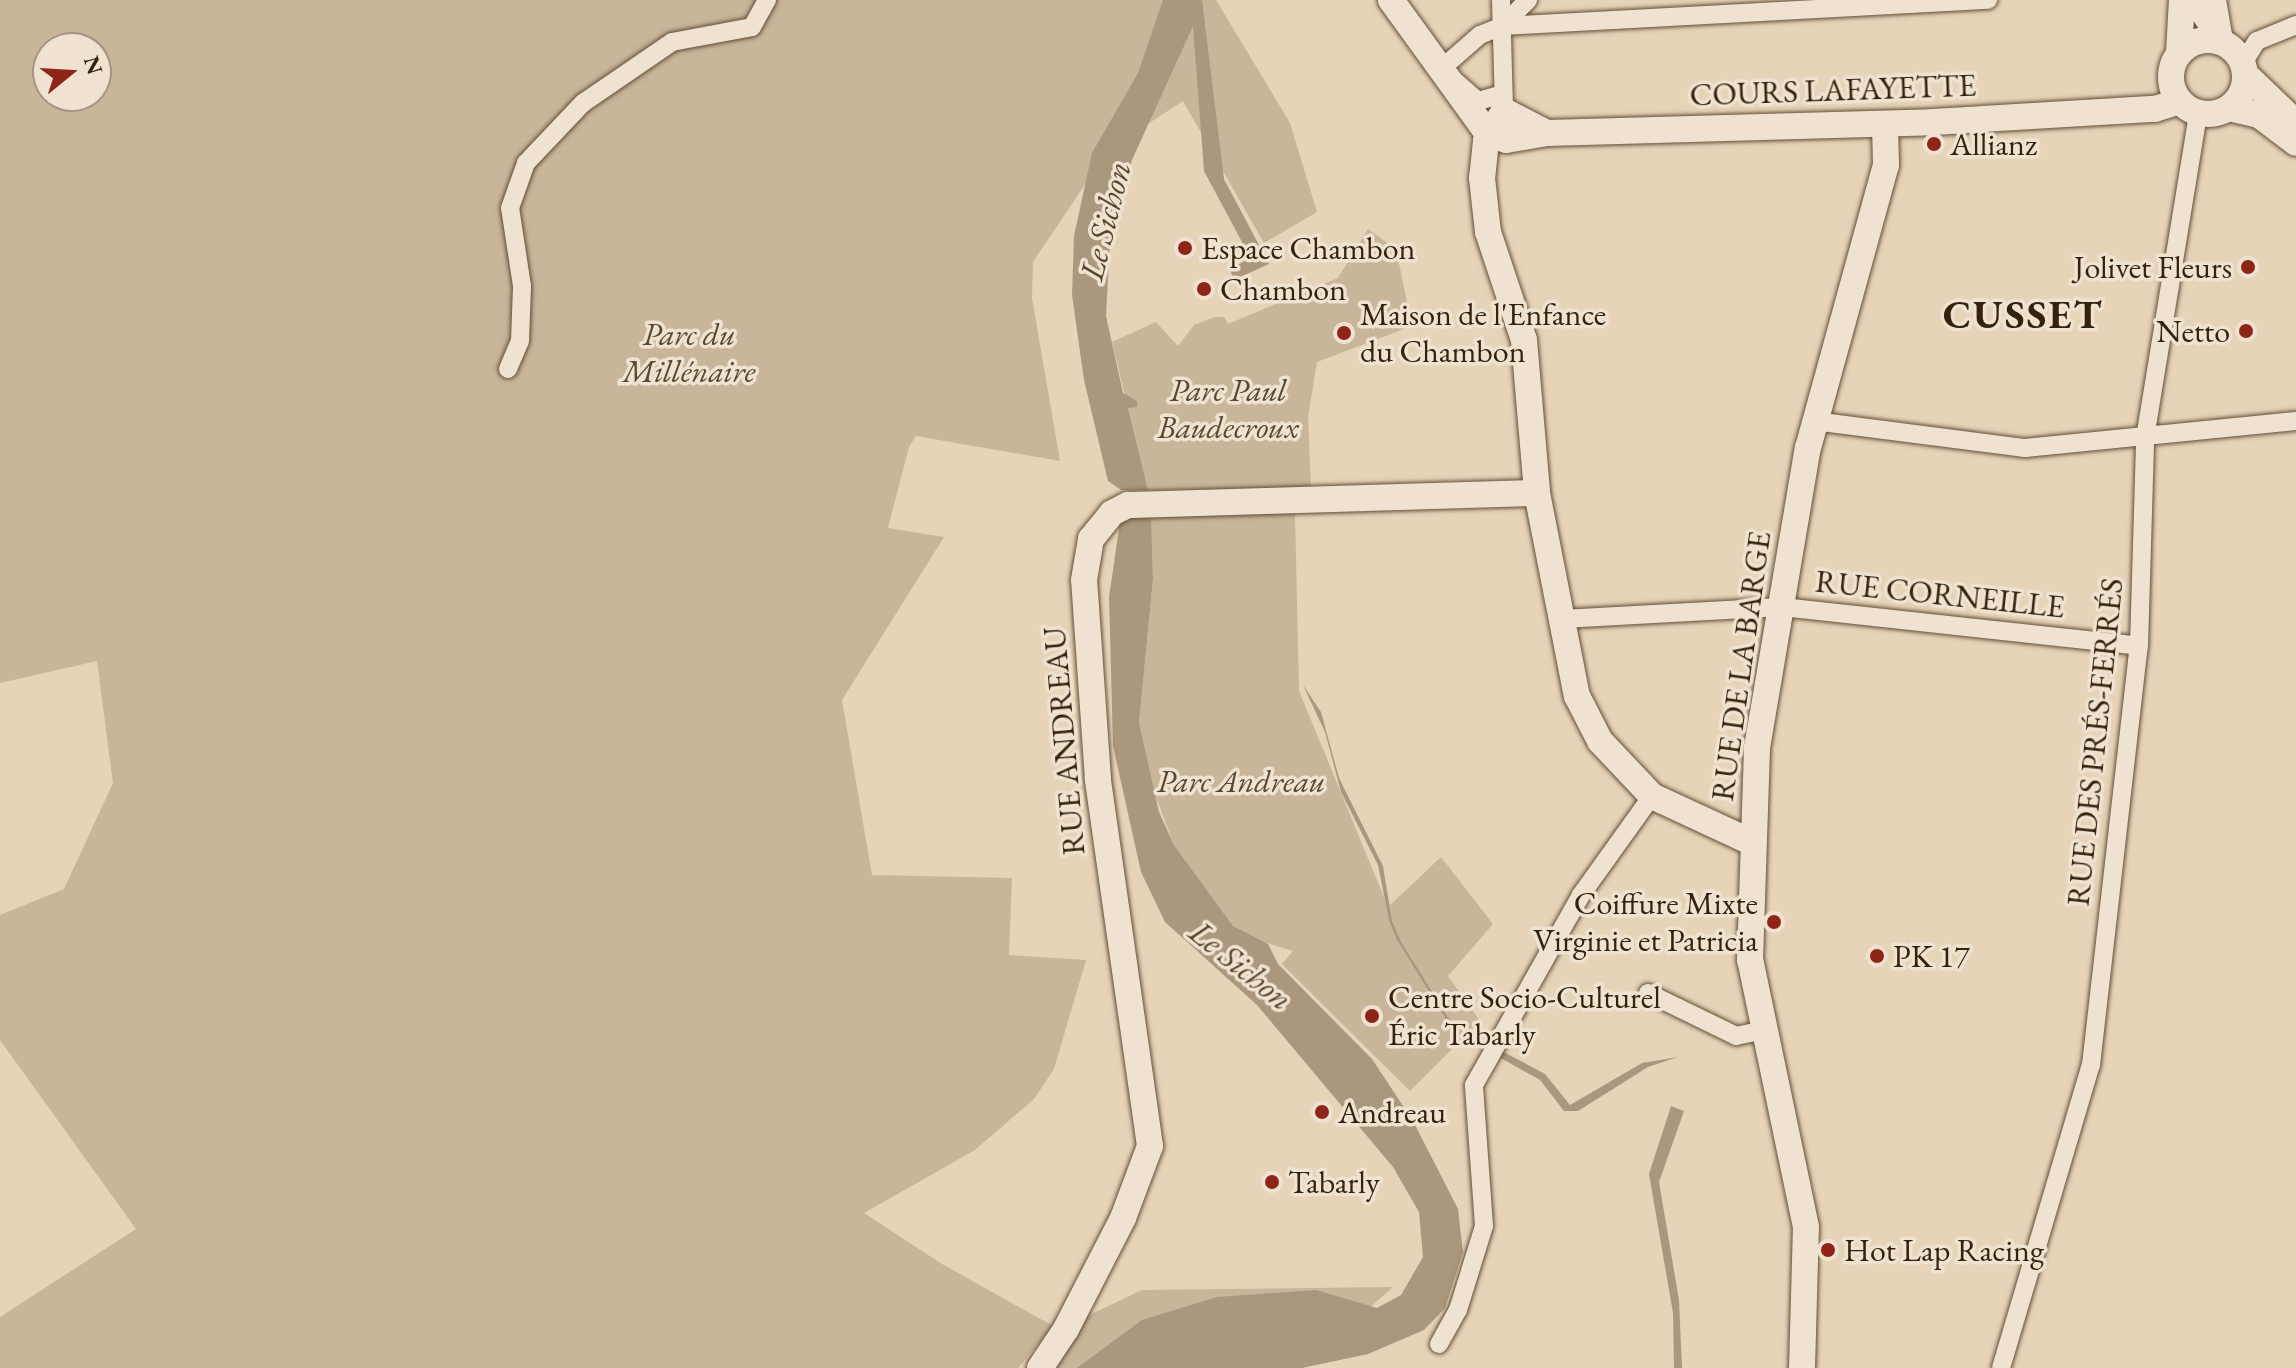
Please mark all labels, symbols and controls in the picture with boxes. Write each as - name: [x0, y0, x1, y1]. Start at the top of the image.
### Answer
- north arrow: [32, 32, 112, 112]
- text: N: [77, 52, 110, 78]
- street label: COURS LAFAYETTE: [1689, 66, 1977, 114]
- place label: Allianz: [1950, 125, 2037, 163]
- marker: Allianz: [1925, 135, 1943, 153]
- water label: Le Sichon: [1071, 157, 1139, 285]
- place label: Espace Chambon: [1201, 229, 1415, 267]
- marker: Espace Chambon: [1176, 239, 1194, 257]
- place label: Jolivet Fleurs: [2074, 248, 2232, 286]
- marker: Jolivet Fleurs: [2239, 258, 2257, 276]
- place label: Chambon: [1220, 270, 1346, 308]
- marker: Chambon: [1195, 280, 1213, 298]
- district label: CUSSET: [1943, 290, 2103, 338]
- place label: Maison de l'Enfance du Chambon: [1360, 296, 1606, 371]
- place label: Netto: [2156, 312, 2230, 350]
- park label: Parc du Millénaire: [623, 316, 755, 391]
- marker: Netto: [2237, 322, 2255, 340]
- marker: Maison de l'Enfance du Chambon: [1335, 324, 1353, 342]
- park label: Parc Paul Baudecroux: [1157, 372, 1299, 447]
- street label: RUE DE LA BARGE: [1703, 529, 1779, 803]
- street label: RUE CORNEILLE: [1813, 562, 2067, 626]
- street label: RUE DES PRÉS-FERRÉS: [2059, 576, 2131, 908]
- street label: RUE ANDREAU: [1035, 625, 1093, 857]
- park label: Parc Andreau: [1157, 762, 1325, 800]
- place label: Coiffure Mixte Virginie et Patricia: [1533, 885, 1758, 960]
- water label: Le Sichon: [1181, 911, 1301, 1019]
- marker: Coiffure Mixte Virginie et Patricia: [1765, 913, 1783, 931]
- place label: PK 17: [1893, 937, 1970, 975]
- marker: PK 17: [1868, 947, 1886, 965]
- place label: Centre Socio-Culturel Éric Tabarly: [1388, 979, 1661, 1054]
- marker: Centre Socio-Culturel Éric Tabarly: [1363, 1007, 1381, 1025]
- place label: Andreau: [1338, 1093, 1446, 1131]
- marker: Andreau: [1313, 1103, 1331, 1121]
- place label: Tabarly: [1288, 1163, 1380, 1201]
- marker: Tabarly: [1263, 1173, 1281, 1191]
- place label: Hot Lap Racing: [1844, 1231, 2044, 1269]
- marker: Hot Lap Racing: [1819, 1241, 1837, 1259]

